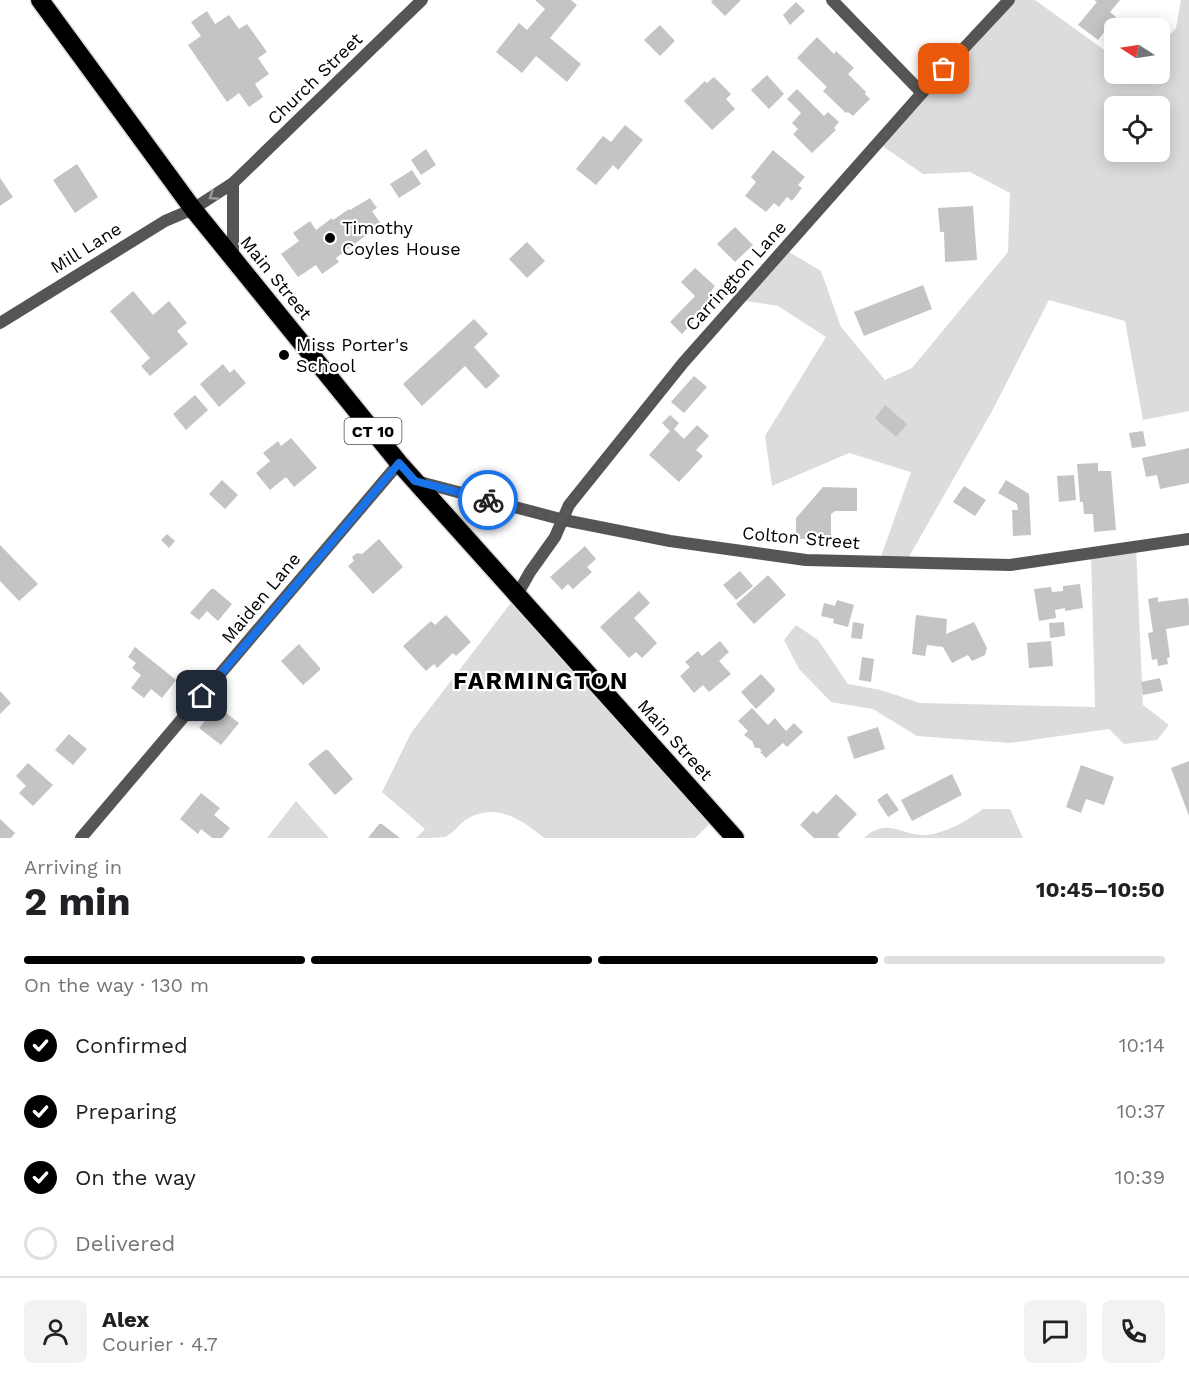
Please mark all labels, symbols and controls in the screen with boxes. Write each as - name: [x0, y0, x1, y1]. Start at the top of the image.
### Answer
- north arrow: [1104, 18, 1170, 84]
- map controls: [1104, 18, 1170, 162]
- street label: Church Street: [263, 28, 367, 129]
- pin: [918, 43, 969, 94]
- icon: bag: [927, 52, 960, 85]
- button: locate: [1104, 96, 1170, 162]
- one-way arrow: [209, 189, 220, 200]
- street label: Carrington Lane: [681, 216, 791, 335]
- place label: Timothy Coyles House: [342, 217, 461, 259]
- street label: Mill Lane: [47, 218, 125, 277]
- marker: Timothy Coyles House: [323, 231, 337, 245]
- street label: Main Street: [236, 232, 317, 324]
- place label: Miss Porter's School: [296, 334, 408, 376]
- marker: Miss Porter's School: [277, 348, 291, 362]
- road number: CT 10: [344, 418, 401, 444]
- courier: [458, 470, 518, 530]
- icon: bike: [472, 484, 505, 517]
- street label: Colton Street: [741, 522, 861, 553]
- street label: Maiden Lane: [217, 548, 305, 647]
- district label: FARMINGTON: [453, 667, 629, 695]
- pin: [176, 670, 227, 721]
- icon: home: [185, 679, 218, 712]
- street label: Main Street: [634, 695, 718, 785]
- text: Arriving in: [24, 855, 122, 879]
- text: 10:45–10:50: [1036, 877, 1165, 902]
- text: 2 min: [24, 879, 131, 924]
- text: On the way · 130 m: [24, 973, 209, 997]
- icon: check: [24, 1029, 57, 1062]
- text: Confirmed: [75, 1033, 188, 1058]
- text: 10:14: [1119, 1033, 1165, 1057]
- icon: check: [24, 1095, 57, 1128]
- text: Preparing: [75, 1099, 176, 1124]
- text: 10:37: [1117, 1099, 1165, 1123]
- icon: check: [24, 1161, 57, 1194]
- text: On the way: [75, 1165, 196, 1190]
- text: 10:39: [1115, 1165, 1165, 1189]
- text: Delivered: [75, 1231, 175, 1256]
- button: person: [24, 1300, 87, 1363]
- button: chat: [1024, 1300, 1087, 1363]
- button: phone: [1102, 1300, 1165, 1363]
- text: Alex: [102, 1307, 149, 1332]
- text: Courier · 4.7: [102, 1332, 218, 1356]

